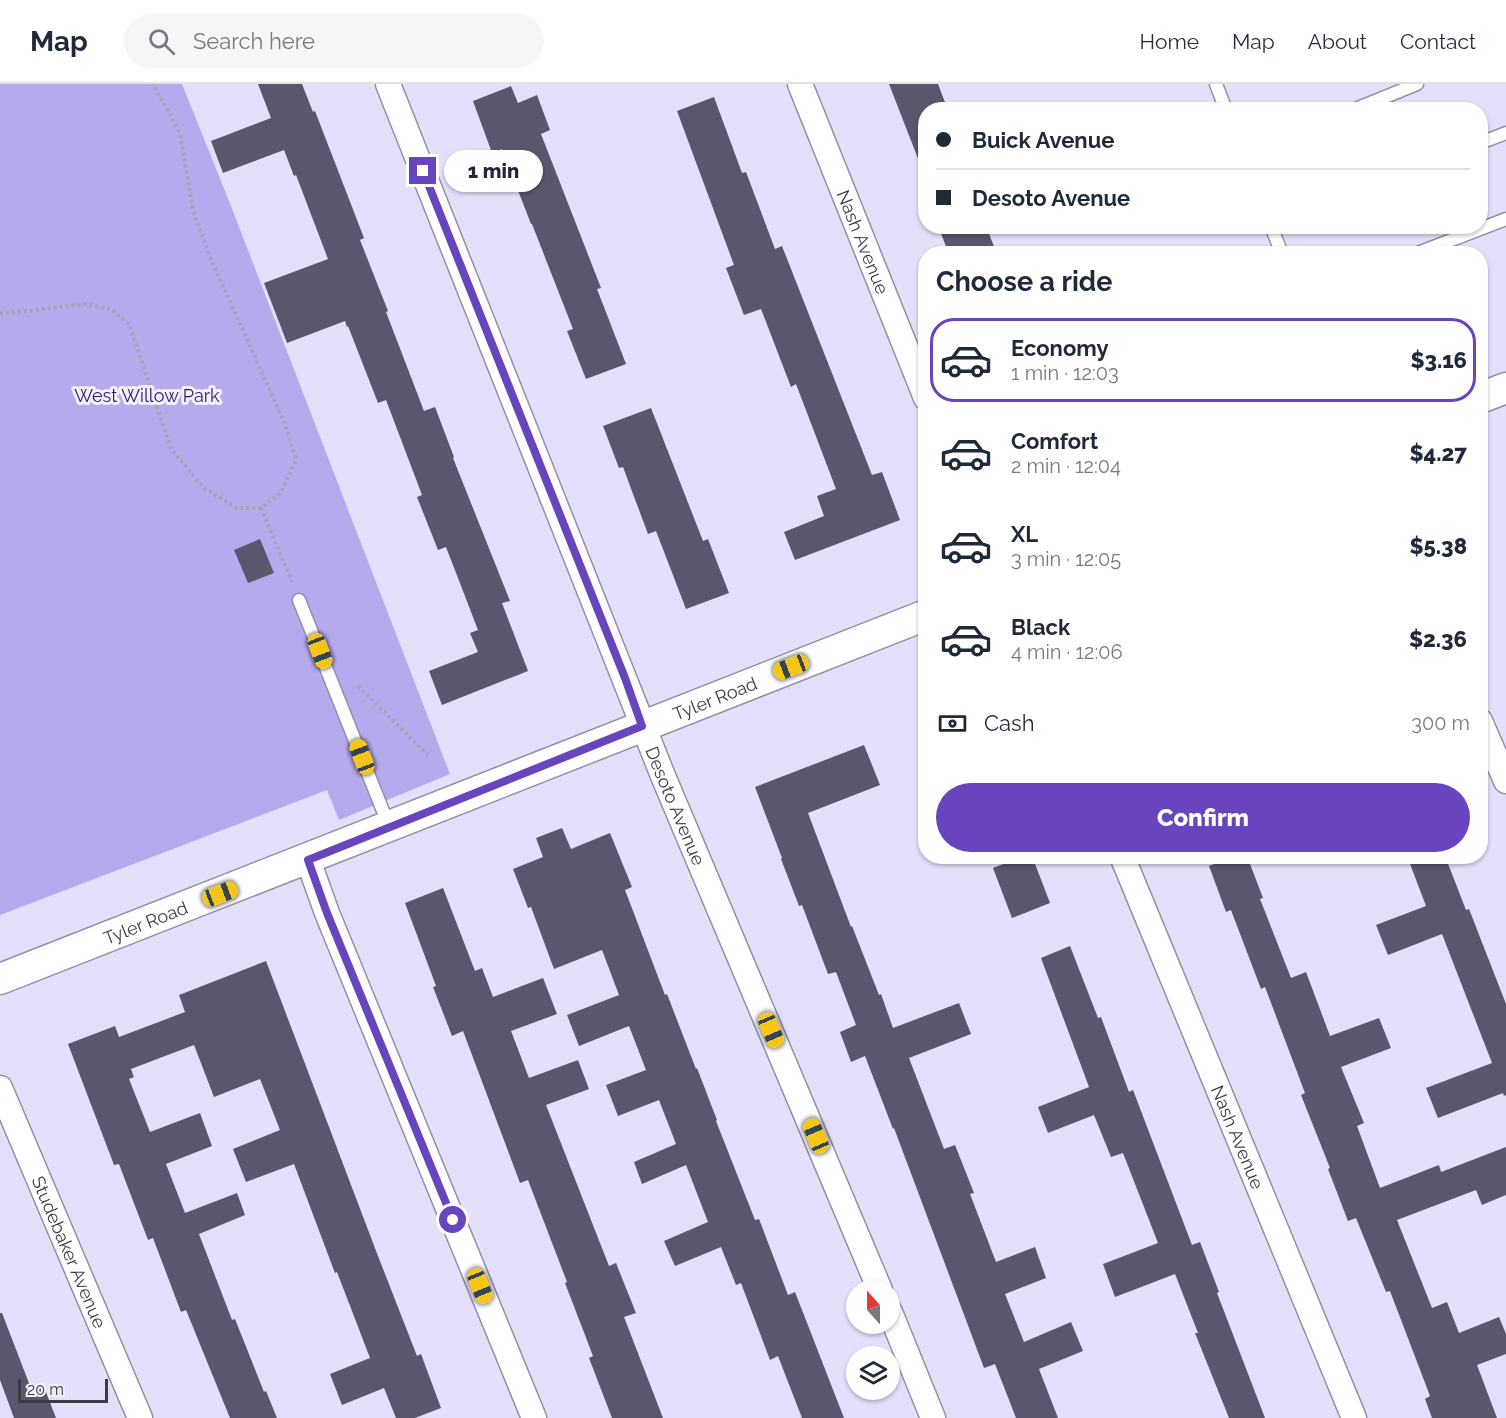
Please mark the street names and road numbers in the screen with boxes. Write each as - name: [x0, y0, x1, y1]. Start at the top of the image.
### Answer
- street label: Nash Avenue: [833, 187, 894, 297]
- street label: Tyler Road: [670, 672, 760, 724]
- street label: Desoto Avenue: [642, 743, 710, 869]
- street label: Tyler Road: [100, 896, 190, 948]
- street label: Nash Avenue: [1207, 1082, 1269, 1192]
- street label: Studebaker Avenue: [28, 1173, 111, 1331]

